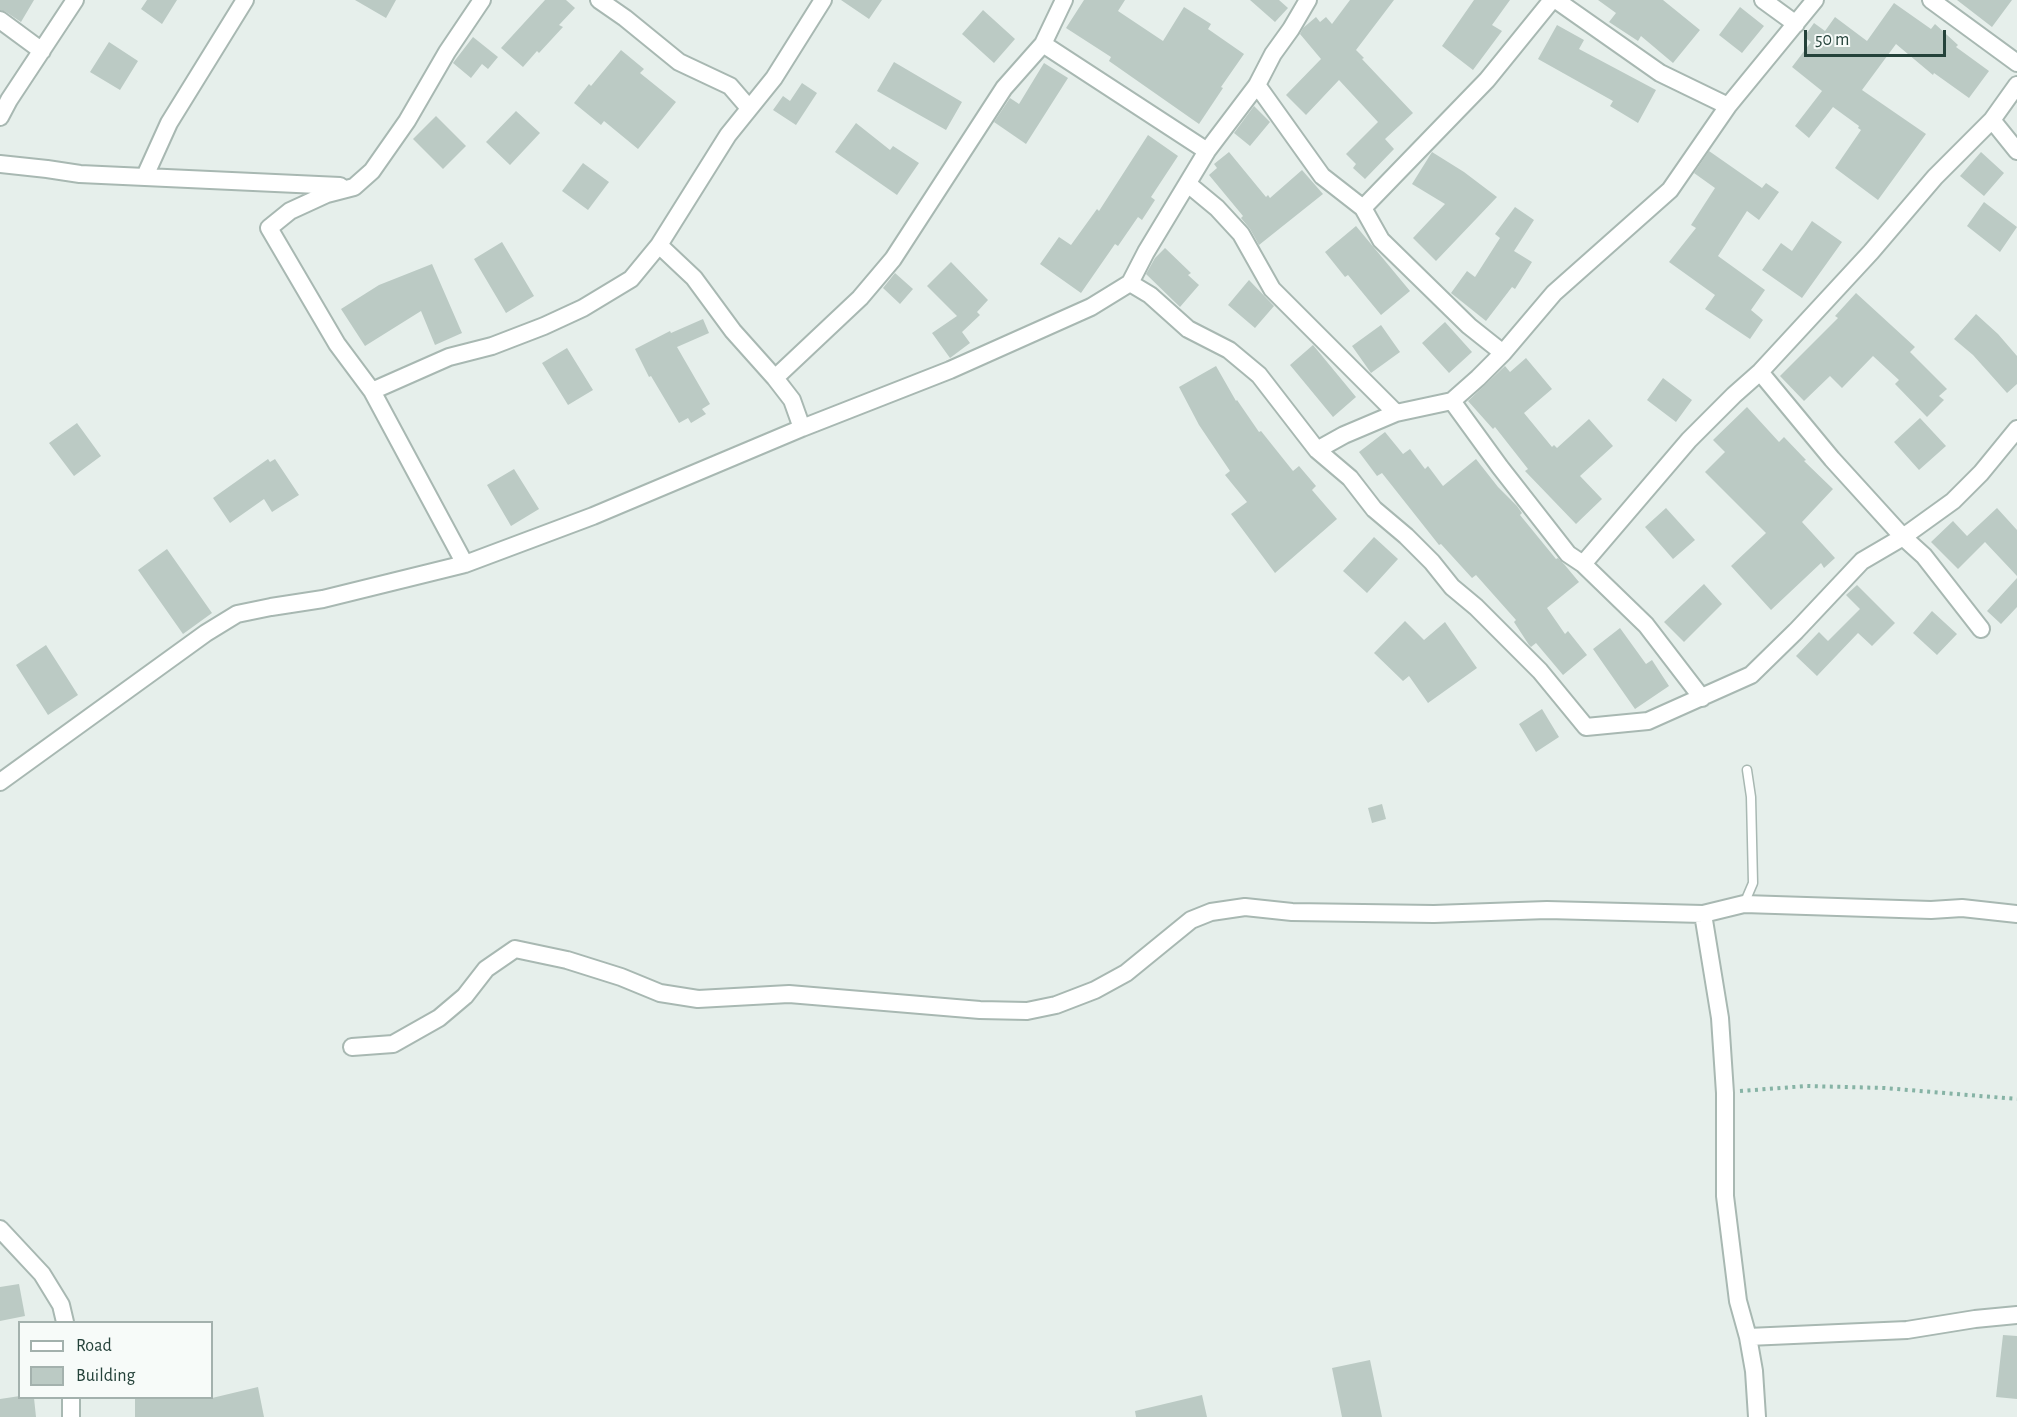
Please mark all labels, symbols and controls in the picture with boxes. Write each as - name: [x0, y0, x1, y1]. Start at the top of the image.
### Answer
- scale bar: [1807, 18, 1950, 56]
- text: 50 m: [1815, 31, 1849, 49]
- legend: [18, 1321, 213, 1399]
- text: Road: [76, 1337, 112, 1355]
- text: Building: [76, 1367, 135, 1385]

